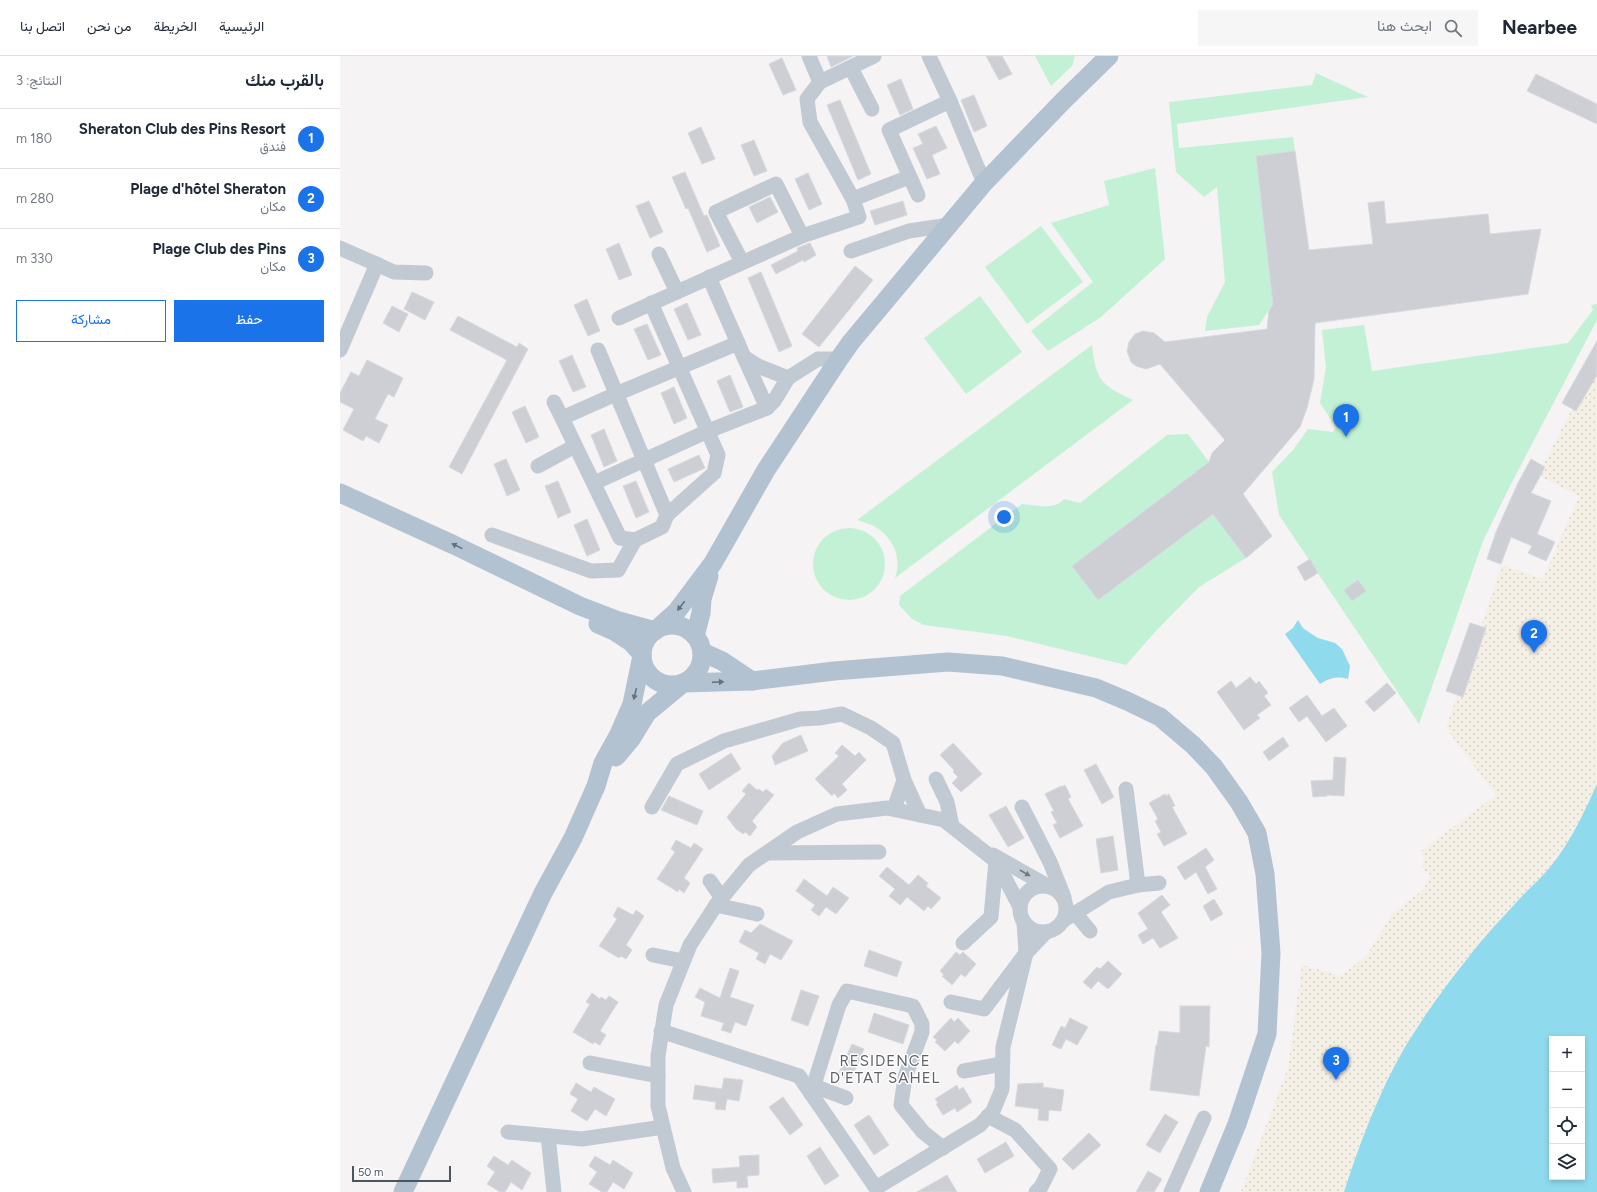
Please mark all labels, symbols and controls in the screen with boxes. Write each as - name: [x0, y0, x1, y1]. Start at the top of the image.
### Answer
- search box: [1198, 10, 1478, 46]
- text: Nearbee: [1502, 16, 1577, 39]
- text: ابحث هنا: [1377, 17, 1432, 35]
- icon: search: [1442, 17, 1464, 39]
- text: اتصل بنا: [20, 18, 65, 35]
- text: من نحن: [87, 18, 132, 35]
- text: الخريطة: [154, 18, 197, 35]
- text: الرئيسية: [219, 18, 264, 35]
- text: بالقرب منك: [245, 70, 324, 90]
- text: النتائج: 3: [16, 73, 62, 88]
- text: Sheraton Club des Pins Resort: [79, 120, 286, 138]
- text: 180 m: [16, 131, 52, 146]
- text: 1: [308, 131, 314, 146]
- text: فندق: [260, 139, 286, 154]
- text: Plage d'hôtel Sheraton: [130, 180, 286, 198]
- text: 280 m: [16, 191, 54, 206]
- text: 2: [307, 191, 315, 206]
- text: مكان: [260, 199, 286, 214]
- text: Plage Club des Pins: [152, 240, 286, 258]
- text: 330 m: [16, 251, 53, 266]
- text: 3: [307, 251, 315, 266]
- text: مكان: [260, 259, 286, 274]
- button: مشاركة: [16, 300, 166, 342]
- button: حفظ: [174, 300, 324, 342]
- pin: 1: [1333, 404, 1359, 437]
- your location: [994, 507, 1014, 527]
- one-way arrow: [451, 543, 463, 549]
- one-way arrow: [677, 600, 685, 611]
- pin: 2: [1521, 620, 1547, 653]
- one-way arrow: [712, 679, 725, 685]
- one-way arrow: [631, 688, 637, 700]
- one-way arrow: [1019, 870, 1031, 877]
- map controls: [1549, 1036, 1585, 1180]
- button: +: [1549, 1036, 1585, 1072]
- pin: 3: [1323, 1047, 1349, 1080]
- district label: RESIDENCE D'ETAT SAHEL: [830, 1052, 940, 1087]
- button: −: [1549, 1072, 1585, 1108]
- button: locate: [1549, 1108, 1585, 1144]
- button: layers: [1549, 1144, 1585, 1180]
- scale bar: [352, 1164, 451, 1183]
- text: 50 m: [358, 1166, 383, 1179]

